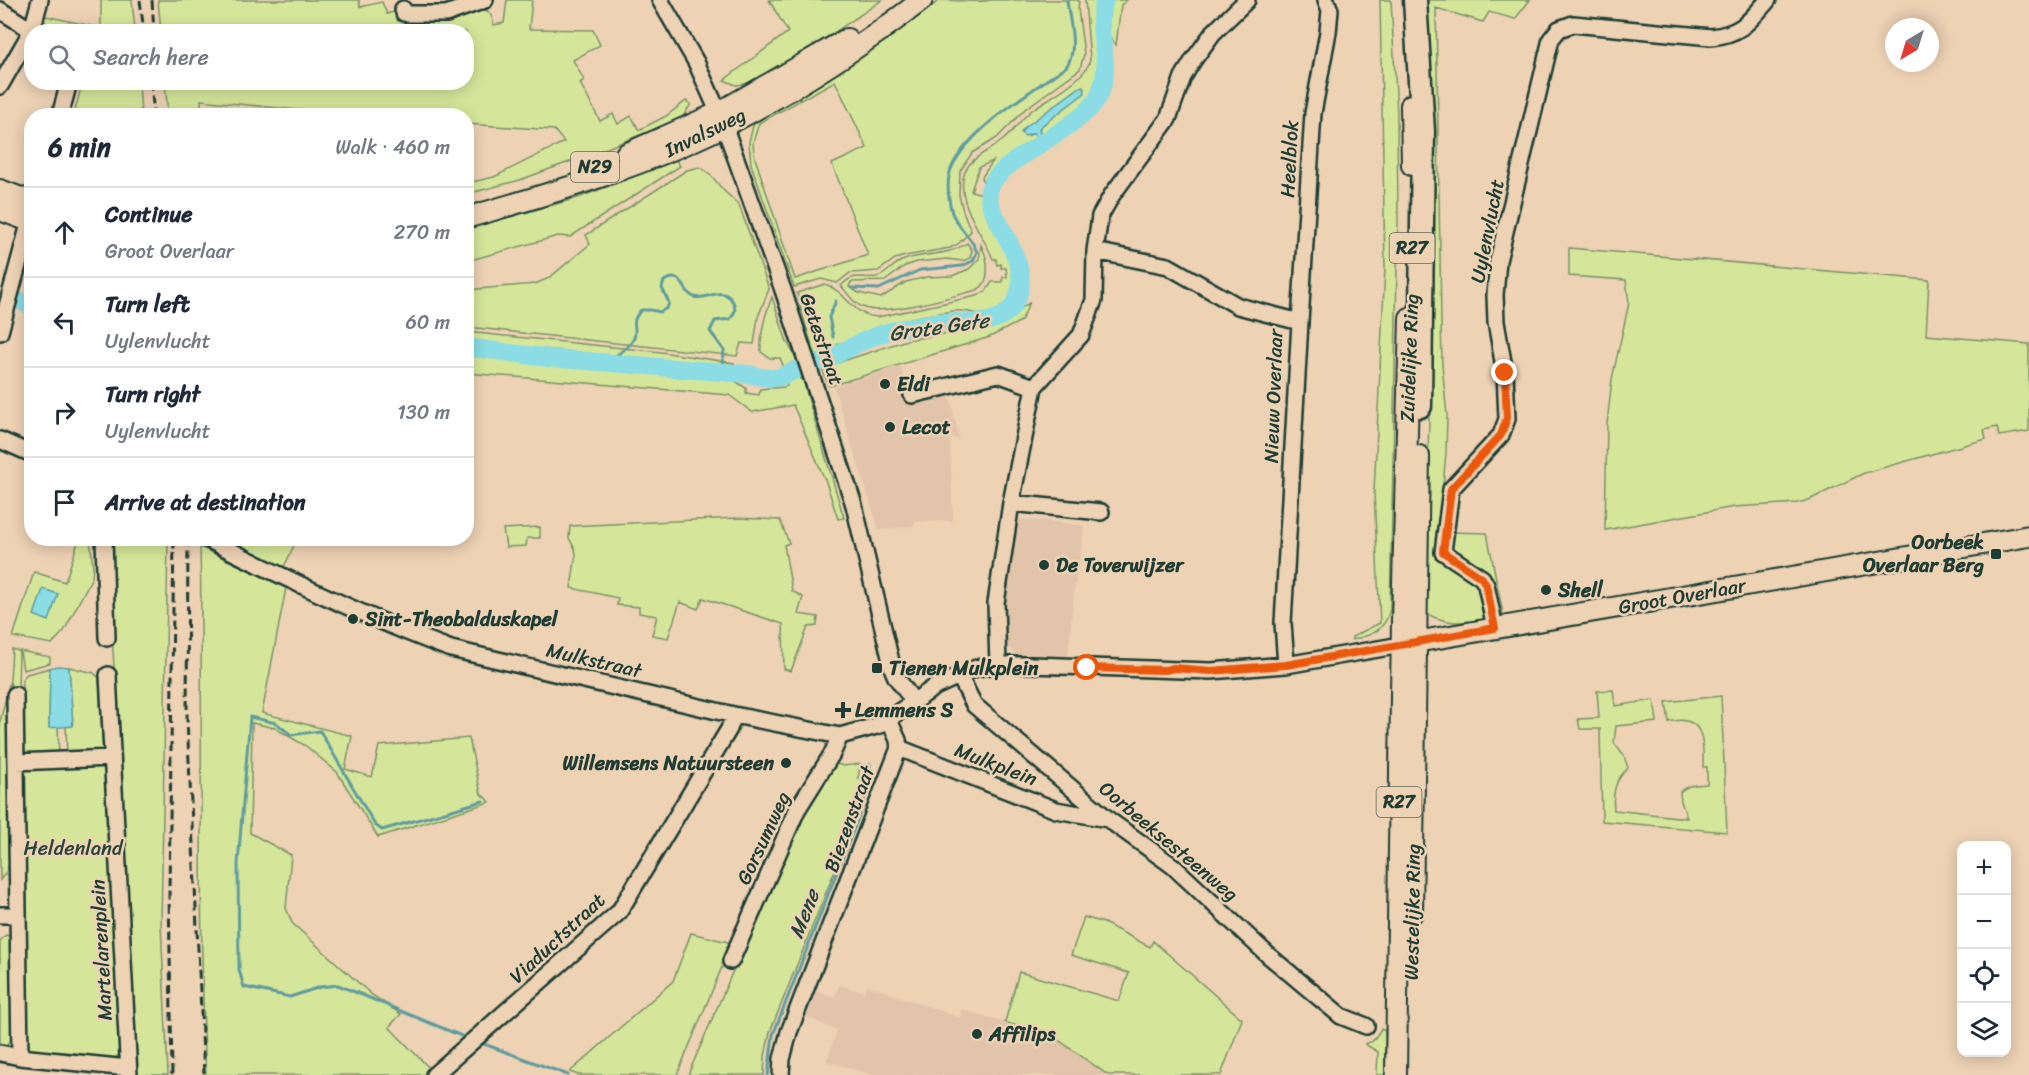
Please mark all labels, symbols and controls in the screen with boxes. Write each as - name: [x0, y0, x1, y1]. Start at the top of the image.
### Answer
- north arrow: [1885, 18, 1939, 72]
- search box: [24, 24, 474, 90]
- text: Search here: [93, 38, 209, 77]
- icon: search: [45, 41, 78, 74]
- street label: Invalsweg: [657, 98, 752, 168]
- street label: Heelblok: [1270, 119, 1309, 199]
- text: 6 min: [48, 124, 111, 170]
- text: Walk · 460 m: [335, 130, 450, 165]
- road number: N29: [571, 152, 619, 182]
- street label: Uylenvlucht: [1460, 176, 1515, 286]
- text: Continue: [105, 195, 193, 234]
- text: 270 m: [394, 215, 450, 250]
- icon: ahead: [48, 216, 81, 249]
- road number: R27: [1390, 233, 1434, 263]
- text: Groot Overlaar: [105, 234, 234, 269]
- text: Turn left: [105, 285, 190, 324]
- street label: Getestraat: [789, 288, 854, 391]
- street label: Zuidelijke Ring: [1390, 293, 1429, 423]
- water label: Grote Gete: [887, 301, 993, 353]
- text: 60 m: [405, 305, 450, 340]
- icon: left: [48, 306, 81, 339]
- text: Uylenvlucht: [105, 324, 210, 359]
- street label: Nieuw Overlaar: [1254, 327, 1293, 464]
- route end: [1491, 359, 1517, 385]
- place label: Eldi: [897, 367, 931, 402]
- text: Turn right: [105, 375, 200, 414]
- marker: Eldi: [878, 377, 892, 391]
- text: 130 m: [397, 395, 450, 430]
- icon: right: [48, 396, 81, 429]
- place label: Lecot: [902, 410, 951, 445]
- text: Uylenvlucht: [105, 414, 210, 449]
- marker: Lecot: [883, 420, 897, 434]
- text: Arrive at destination: [105, 483, 306, 522]
- icon: arrive: [48, 486, 81, 519]
- place label: Oorbeek Overlaar Berg: [1863, 525, 1984, 583]
- marker: Oorbeek Overlaar Berg: [1989, 547, 2003, 561]
- place label: De Toverwijzer: [1056, 548, 1185, 583]
- marker: De Toverwijzer: [1037, 558, 1051, 572]
- street label: Groot Overlaar: [1616, 568, 1749, 625]
- place label: Shell: [1557, 573, 1604, 608]
- marker: Shell: [1539, 583, 1553, 597]
- place label: Sint-Theobalduskapel: [364, 602, 559, 637]
- marker: Sint-Theobalduskapel: [346, 612, 360, 626]
- street label: Mulkstraat: [543, 633, 646, 689]
- place label: Tienen Mulkplein: [889, 651, 1039, 686]
- route start: [1073, 654, 1099, 680]
- marker: Tienen Mulkplein: [870, 661, 884, 675]
- place label: Lemmens S: [855, 693, 954, 728]
- marker: Lemmens S: [836, 703, 850, 717]
- street label: Mulkplein: [949, 733, 1043, 796]
- place label: Willemsens Natuursteen: [562, 746, 774, 781]
- marker: Willemsens Natuursteen: [779, 756, 793, 770]
- street label: Biezenstraat: [814, 760, 885, 878]
- street label: Oorbeeksesteenweg: [1091, 772, 1247, 911]
- street label: Gorsumweg: [727, 786, 800, 891]
- road number: R27: [1376, 787, 1422, 817]
- park label: Heldenland: [24, 831, 124, 866]
- map controls: [1957, 841, 2011, 1057]
- button: +: [1957, 841, 2011, 895]
- street label: Westelijke Ring: [1394, 844, 1431, 980]
- street label: Martelarenplein: [80, 878, 123, 1022]
- water label: Mene: [777, 882, 831, 944]
- street label: Viaductstraat: [501, 884, 614, 993]
- button: −: [1957, 895, 2011, 949]
- button: locate: [1957, 949, 2011, 1003]
- button: layers: [1957, 1003, 2011, 1057]
- place label: Affilips: [988, 1017, 1056, 1052]
- marker: Affilips: [970, 1027, 984, 1041]

